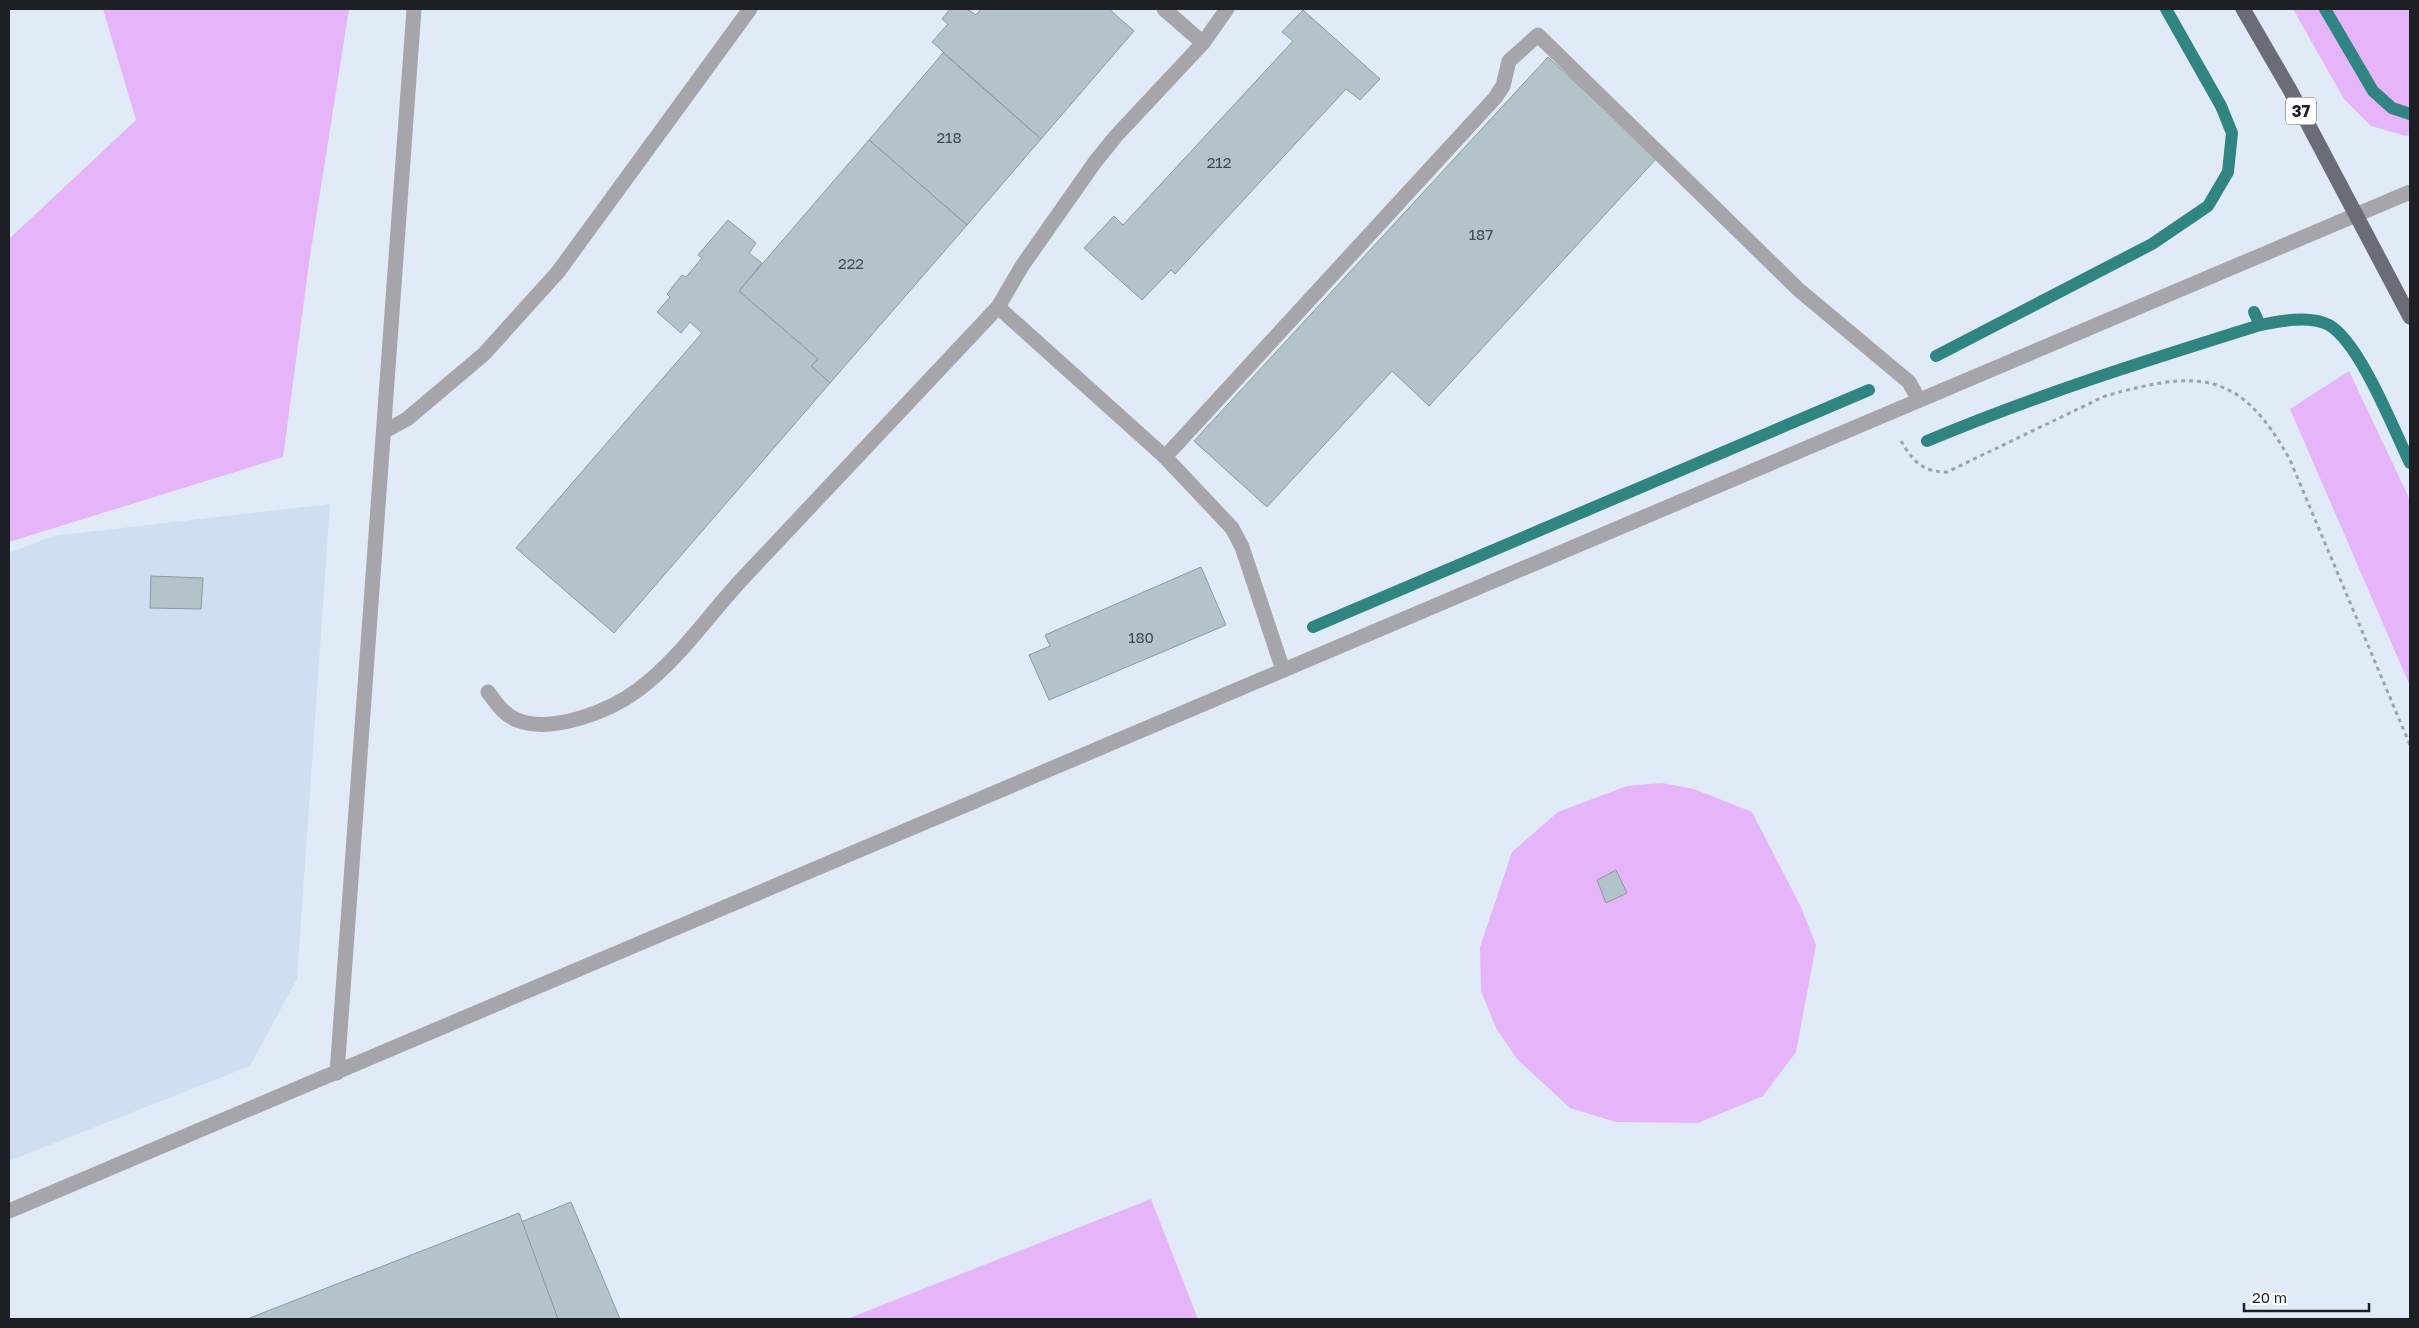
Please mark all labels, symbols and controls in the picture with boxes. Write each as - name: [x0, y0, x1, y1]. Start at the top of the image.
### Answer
- road number: 37: [2286, 98, 2316, 124]
- house number: 218: [936, 128, 962, 146]
- house number: 212: [1207, 153, 1231, 171]
- house number: 187: [1469, 225, 1493, 243]
- house number: 222: [838, 254, 864, 272]
- house number: 180: [1128, 628, 1154, 646]
- scale bar: [2244, 1280, 2369, 1312]
- text: 20 m: [2252, 1288, 2287, 1306]

